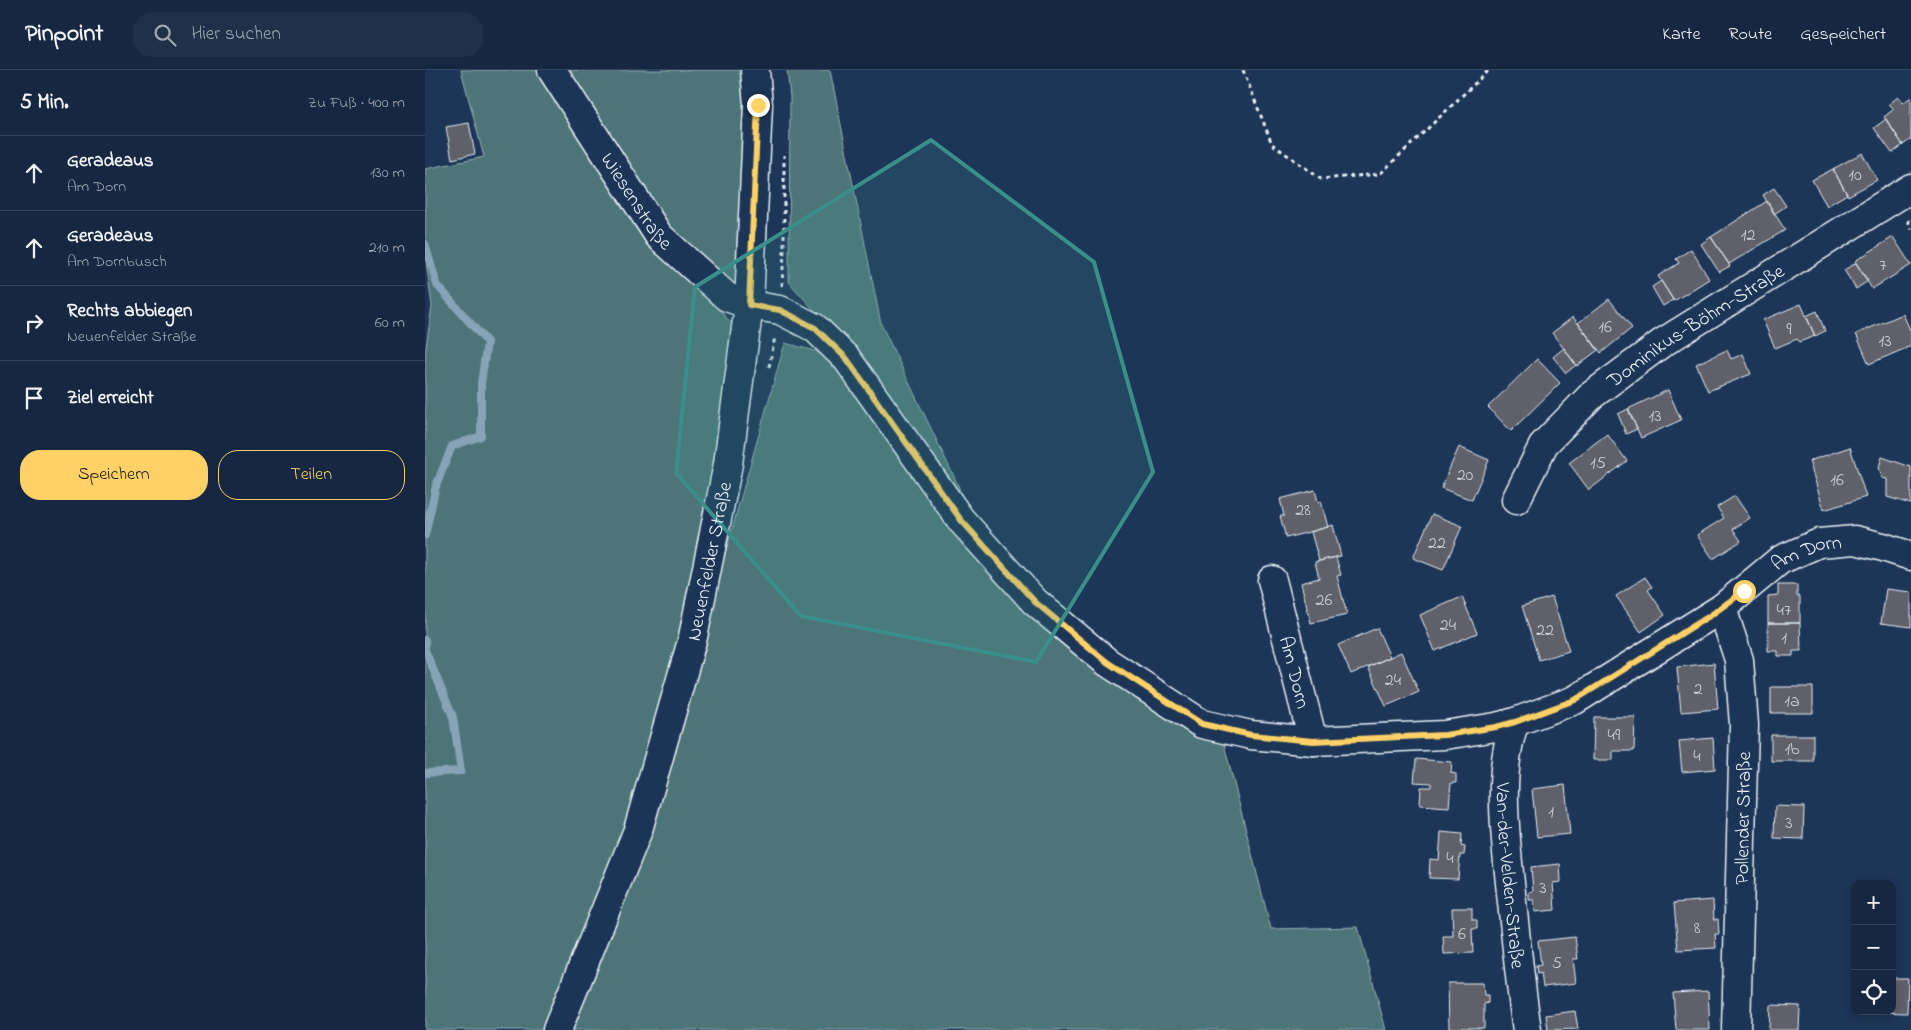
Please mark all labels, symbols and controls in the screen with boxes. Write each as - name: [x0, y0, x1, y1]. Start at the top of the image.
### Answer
- search box: [133, 12, 483, 57]
- text: Pinpoint: [25, 17, 103, 52]
- icon: search: [151, 21, 179, 49]
- text: Hier suchen: [191, 21, 281, 48]
- text: Karte: [1662, 22, 1700, 48]
- text: Route: [1728, 22, 1772, 48]
- text: Gespeichert: [1800, 22, 1886, 48]
- text: 5 Min.: [20, 88, 68, 118]
- text: Zu Fuß · 400 m: [308, 91, 405, 115]
- route end: [747, 94, 770, 117]
- text: Geradeaus: [67, 148, 154, 175]
- street label: Wiesenstraße: [592, 148, 678, 258]
- icon: ahead: [20, 159, 48, 187]
- text: 130 m: [370, 161, 405, 185]
- house number: 10: [1848, 163, 1862, 189]
- text: Am Dorn: [67, 175, 126, 199]
- text: Geradeaus: [67, 223, 154, 250]
- house number: 12: [1741, 223, 1755, 249]
- icon: ahead: [20, 234, 48, 262]
- text: 210 m: [369, 236, 405, 260]
- text: Am Dornbusch: [67, 250, 167, 274]
- house number: 7: [1879, 253, 1887, 279]
- street label: Dominikus-Böhm-Straße: [1601, 258, 1791, 397]
- text: Rechts abbiegen: [67, 298, 192, 325]
- icon: right: [20, 309, 48, 337]
- text: 60 m: [375, 311, 405, 335]
- house number: 16: [1598, 315, 1612, 341]
- house number: 9: [1786, 317, 1792, 343]
- text: Neuenfelder Straße: [67, 325, 196, 349]
- house number: 13: [1878, 329, 1892, 355]
- icon: arrive: [20, 384, 48, 412]
- text: Ziel erreicht: [67, 385, 154, 412]
- house number: 13: [1648, 404, 1662, 430]
- button: Speichern: [20, 450, 208, 500]
- button: Teilen: [218, 450, 405, 500]
- house number: 15: [1590, 451, 1606, 477]
- house number: 20: [1457, 463, 1474, 489]
- house number: 16: [1830, 468, 1844, 494]
- street label: Neuenfelder Straße: [681, 479, 741, 644]
- house number: 28: [1295, 498, 1311, 524]
- street label: Am Dorn: [1765, 529, 1843, 579]
- house number: 22: [1428, 531, 1446, 557]
- route start: [1733, 580, 1756, 603]
- house number: 26: [1316, 588, 1333, 614]
- house number: 47: [1777, 598, 1792, 624]
- house number: 24: [1440, 613, 1457, 639]
- house number: 22: [1536, 618, 1554, 644]
- house number: 1: [1781, 626, 1787, 652]
- street label: Am Dorn: [1270, 633, 1316, 712]
- house number: 24: [1385, 668, 1402, 694]
- house number: 2: [1694, 677, 1703, 703]
- house number: 1a: [1784, 689, 1800, 715]
- house number: 49: [1608, 723, 1621, 749]
- house number: 1b: [1784, 737, 1800, 763]
- house number: 4: [1693, 744, 1701, 770]
- street label: Pollender Straße: [1729, 751, 1760, 885]
- street label: Van-der-Velden-Straße: [1487, 781, 1531, 970]
- house number: 1: [1548, 800, 1554, 826]
- house number: 3: [1785, 811, 1793, 837]
- house number: 4: [1446, 846, 1454, 872]
- house number: 3: [1539, 876, 1547, 902]
- map controls: [1851, 880, 1896, 1015]
- button: +: [1851, 880, 1896, 925]
- house number: 8: [1694, 916, 1701, 942]
- house number: 6: [1458, 922, 1466, 948]
- button: −: [1851, 925, 1896, 970]
- house number: 5: [1552, 951, 1562, 977]
- button: locate: [1851, 970, 1896, 1015]

